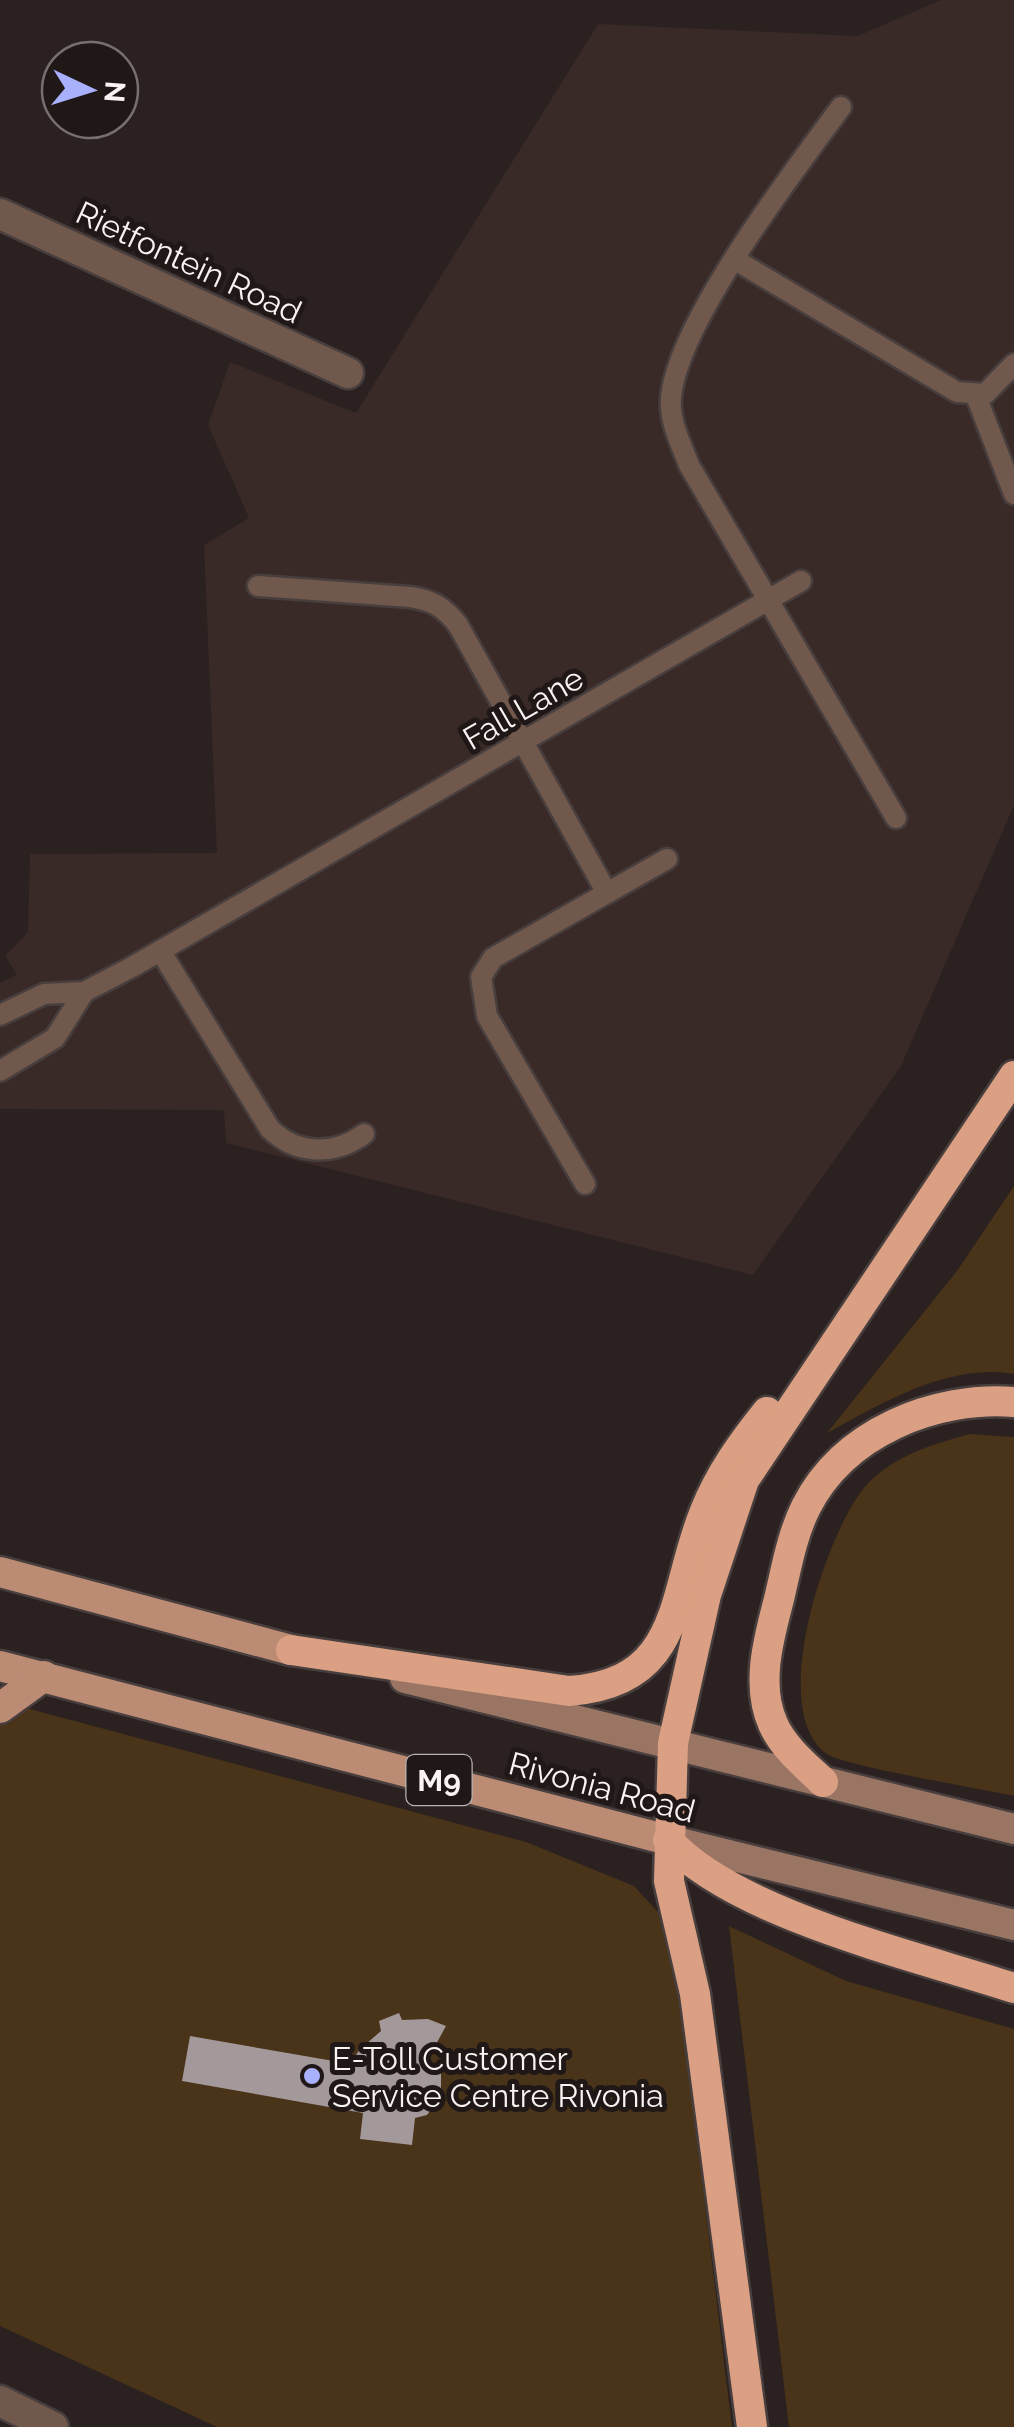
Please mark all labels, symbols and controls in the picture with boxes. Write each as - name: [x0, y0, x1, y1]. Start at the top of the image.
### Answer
- north arrow: [40, 40, 140, 140]
- text: N: [97, 80, 132, 104]
- street label: Rietfontein Road: [70, 194, 308, 330]
- street label: Fall Lane: [456, 659, 590, 757]
- street label: Rivonia Road: [505, 1744, 699, 1830]
- road number: M9: [406, 1755, 472, 1805]
- place label: E-Toll Customer Service Centre Rivonia: [332, 2040, 664, 2114]
- marker: E-Toll Customer Service Centre Rivonia: [301, 2065, 323, 2087]

